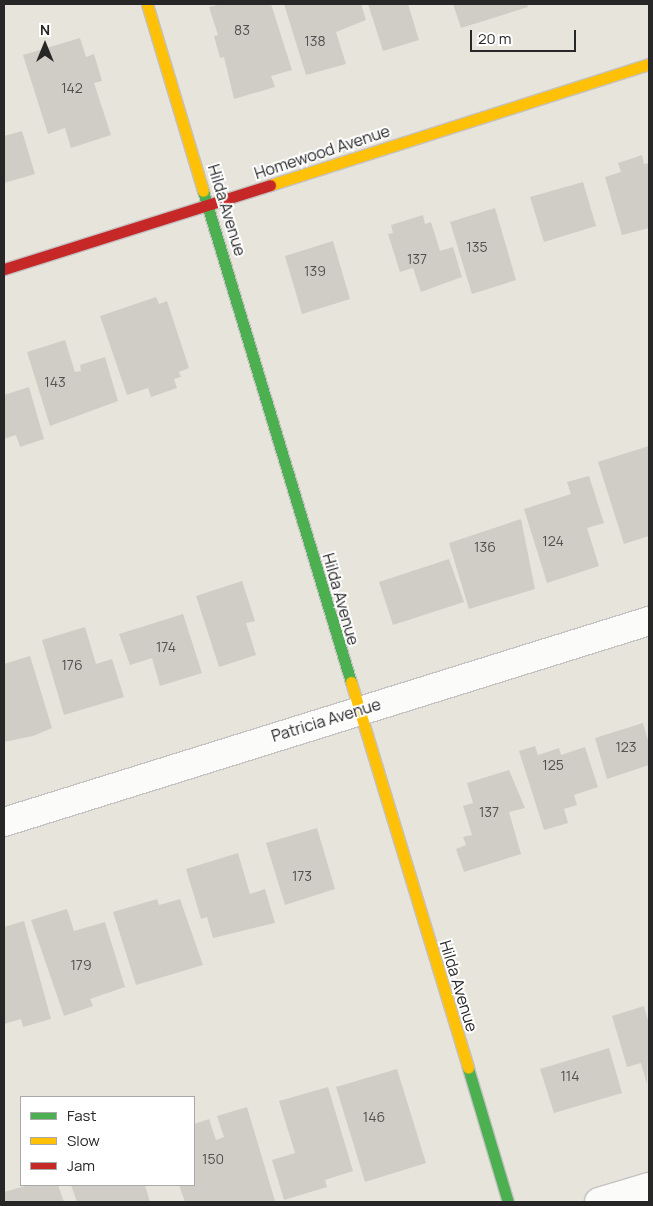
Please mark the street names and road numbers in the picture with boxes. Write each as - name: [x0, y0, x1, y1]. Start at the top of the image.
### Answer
- street label: Homewood Avenue: [252, 121, 392, 183]
- street label: Hilda Avenue: [204, 162, 250, 258]
- street label: Hilda Avenue: [319, 551, 363, 647]
- street label: Patricia Avenue: [269, 694, 383, 746]
- street label: Hilda Avenue: [436, 938, 482, 1034]

